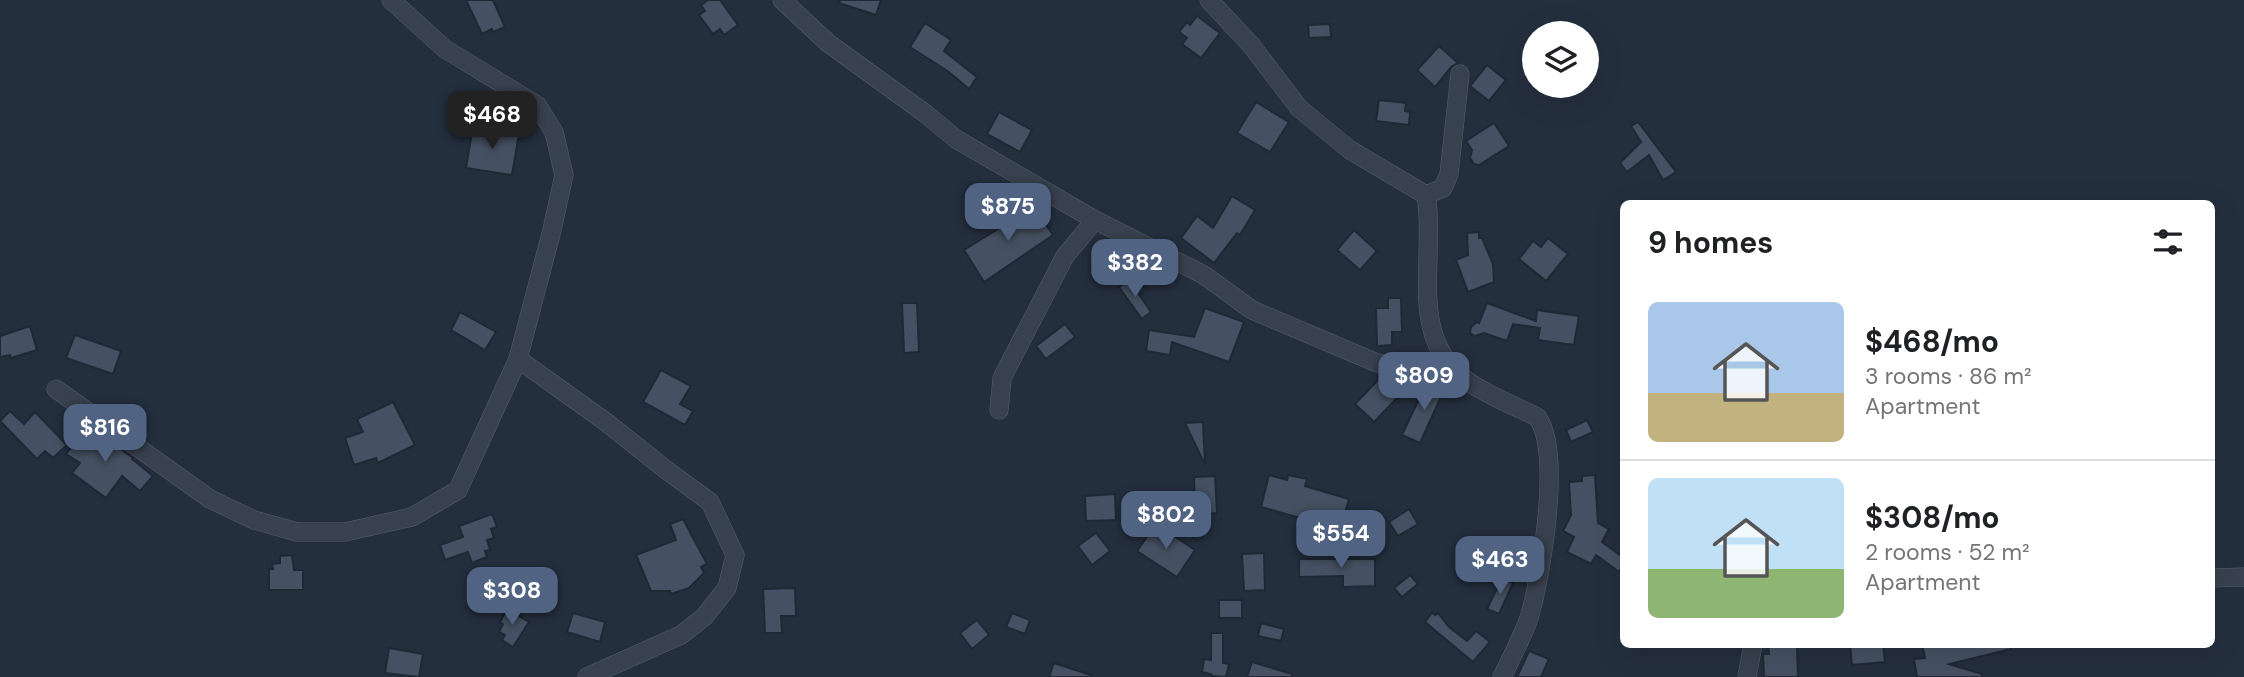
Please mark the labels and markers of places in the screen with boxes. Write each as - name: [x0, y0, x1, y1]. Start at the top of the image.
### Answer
- pin: $468: [451, 92, 533, 151]
- pin: $875: [967, 184, 1049, 243]
- pin: $382: [1094, 240, 1176, 299]
- pin: $809: [1383, 352, 1465, 412]
- pin: $816: [64, 405, 146, 464]
- pin: $802: [1125, 491, 1207, 551]
- pin: $554: [1300, 510, 1382, 570]
- pin: $463: [1459, 536, 1541, 596]
- pin: $308: [471, 568, 553, 627]

